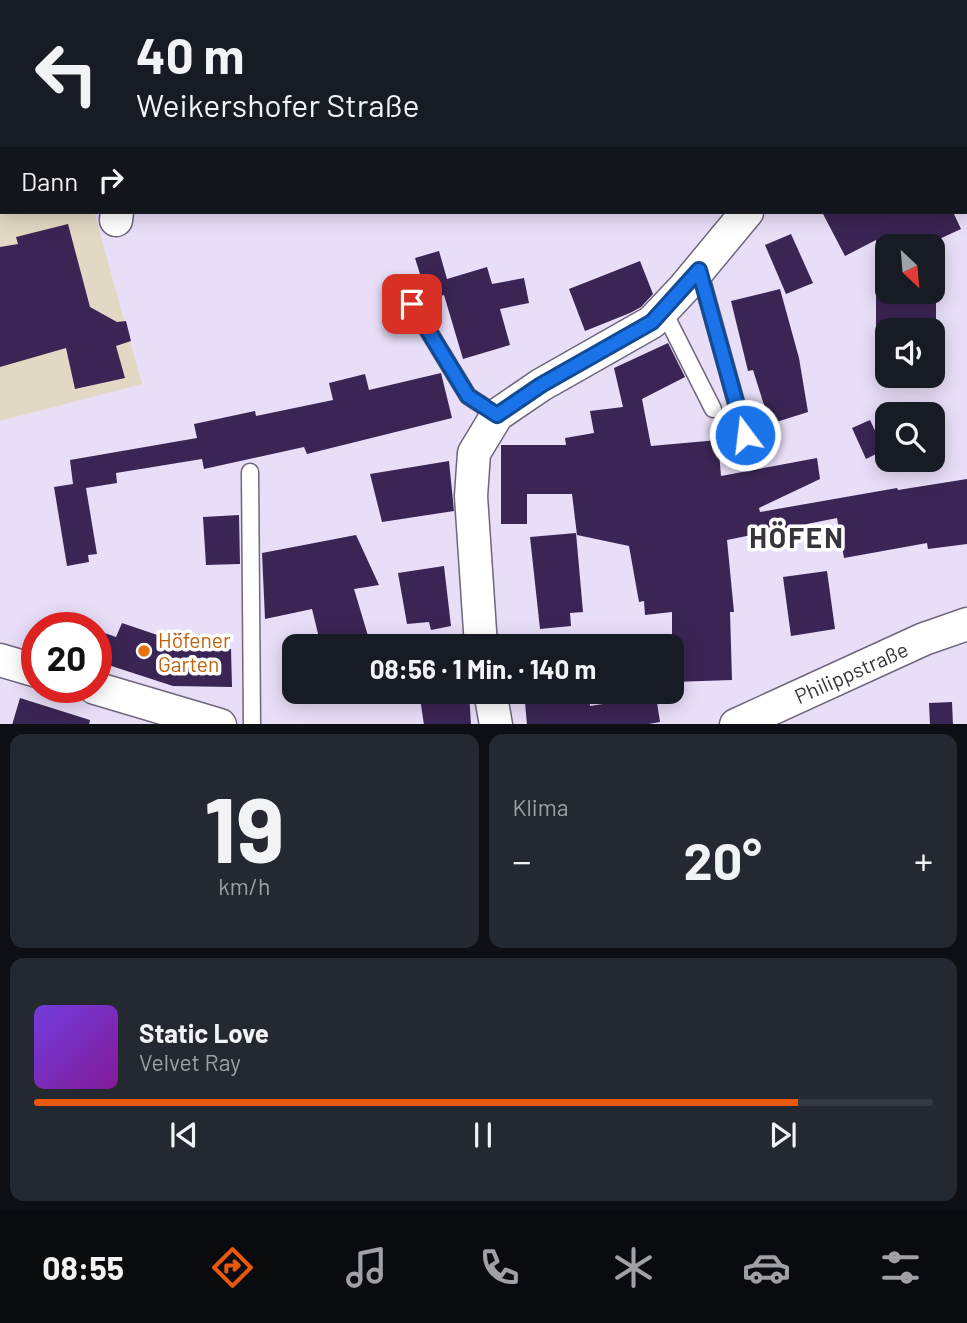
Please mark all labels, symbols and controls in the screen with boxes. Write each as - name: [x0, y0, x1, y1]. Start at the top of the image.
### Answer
- text: 40 m: [136, 25, 244, 84]
- icon: left: [21, 28, 112, 119]
- text: Weikershofer Straße: [136, 85, 420, 123]
- icon: right: [92, 161, 130, 199]
- text: Dann: [21, 165, 78, 196]
- north arrow: [875, 234, 945, 304]
- map controls: [875, 234, 945, 472]
- pin: [382, 274, 442, 334]
- icon: arrive: [393, 285, 431, 323]
- button: sound: [875, 318, 945, 388]
- position arrow: [708, 398, 782, 472]
- button: search: [875, 402, 945, 472]
- district label: HÖFEN: [749, 520, 845, 554]
- speed limit sign: 20: [21, 612, 112, 703]
- place label: Höfener Garten: [158, 627, 231, 676]
- street label: Philippstraße: [790, 636, 912, 708]
- marker: Höfener Garten: [136, 643, 152, 659]
- text: 08:56 · 1 Min. · 140 m: [370, 653, 596, 684]
- text: 19: [204, 772, 285, 881]
- text: Klima: [513, 793, 568, 821]
- text: 20°: [684, 828, 762, 890]
- text: −: [513, 837, 532, 883]
- text: +: [914, 837, 933, 883]
- text: km/h: [218, 872, 270, 900]
- text: Static Love: [139, 1017, 269, 1048]
- text: Velvet Ray: [139, 1048, 241, 1076]
- icon: previous: [165, 1116, 203, 1154]
- icon: pause: [464, 1116, 502, 1154]
- icon: next: [764, 1116, 802, 1154]
- icon: directions: [208, 1243, 257, 1292]
- icon: music: [342, 1243, 391, 1292]
- icon: phone: [475, 1243, 524, 1292]
- icon: climate: [609, 1243, 658, 1292]
- icon: car: [742, 1243, 791, 1292]
- icon: filters: [876, 1243, 925, 1292]
- text: 08:55: [42, 1248, 124, 1286]

